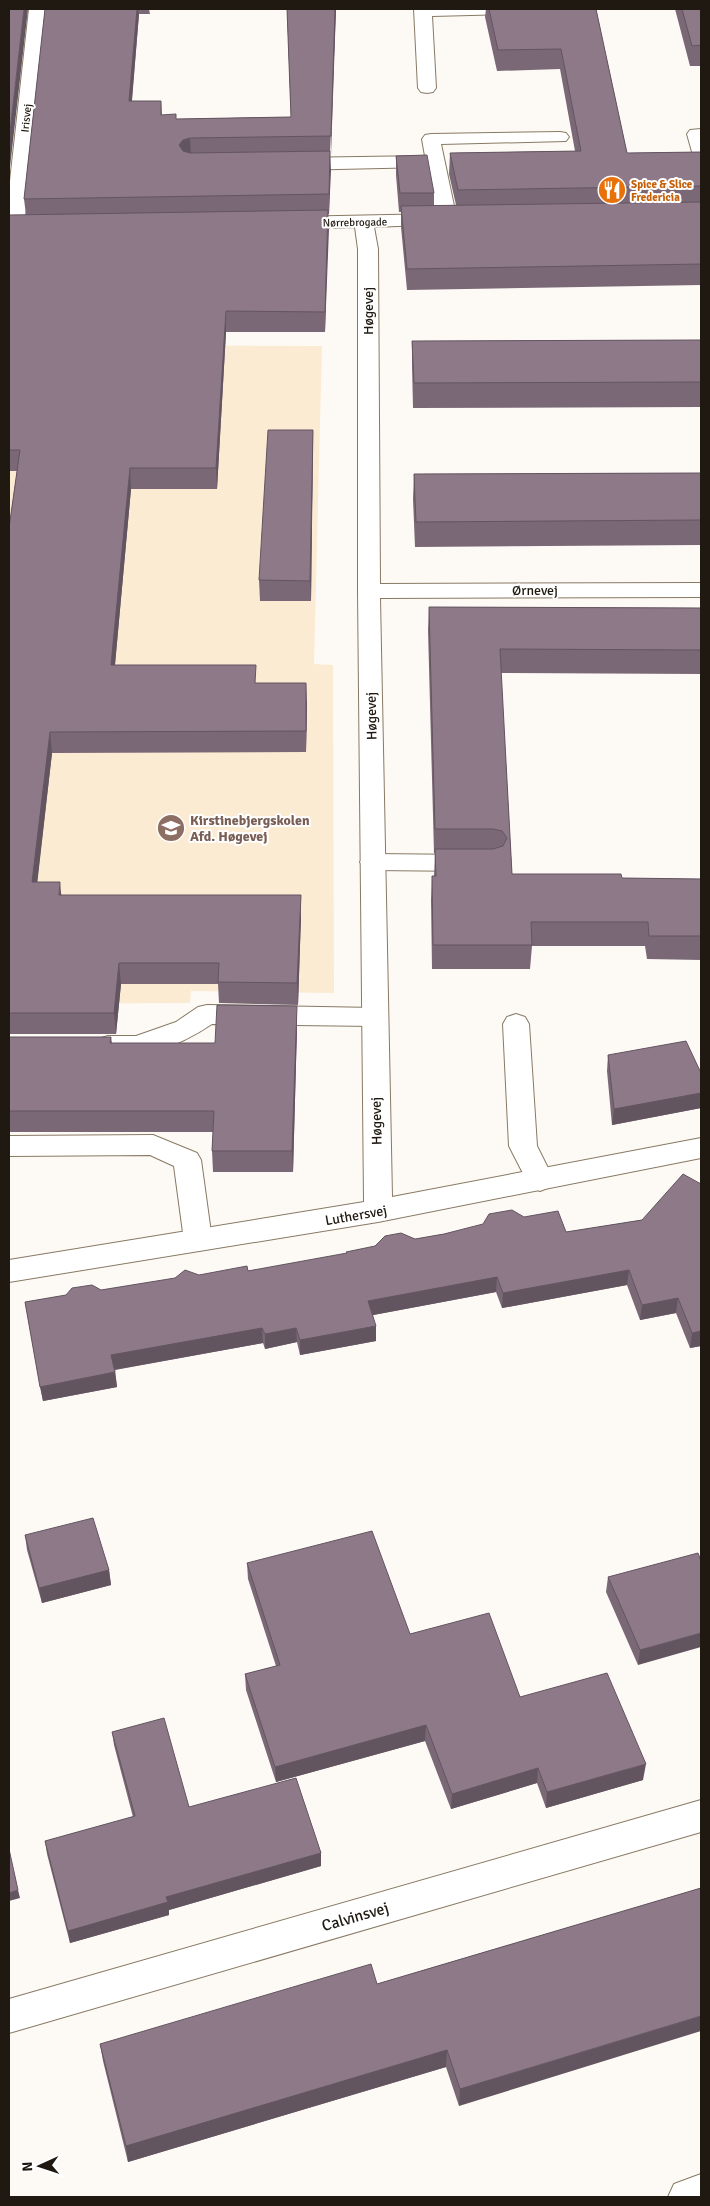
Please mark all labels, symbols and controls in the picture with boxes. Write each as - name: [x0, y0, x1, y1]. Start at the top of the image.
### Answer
- street label: Irisvej: [19, 103, 34, 133]
- restaurant icon: Spice & Slice Fredericia: [597, 175, 627, 205]
- place label: Spice & Slice Fredericia: [631, 178, 693, 204]
- street label: Nørrebrogade: [323, 215, 387, 230]
- street label: Høgevej: [360, 287, 377, 335]
- street label: Ørnevej: [512, 582, 558, 599]
- street label: Høgevej: [363, 692, 380, 740]
- place label: Kirstinebjergskolen Afd. Høgevej: [190, 812, 310, 845]
- school or university icon: Kirstinebjergskolen Afd. Høgevej: [156, 813, 186, 843]
- street label: Høgevej: [368, 1097, 385, 1145]
- street label: Luthersvej: [324, 1202, 388, 1229]
- street label: Calvinsvej: [319, 1898, 391, 1936]
- north arrow: [15, 2141, 65, 2191]
- text: N: [19, 2161, 36, 2172]

